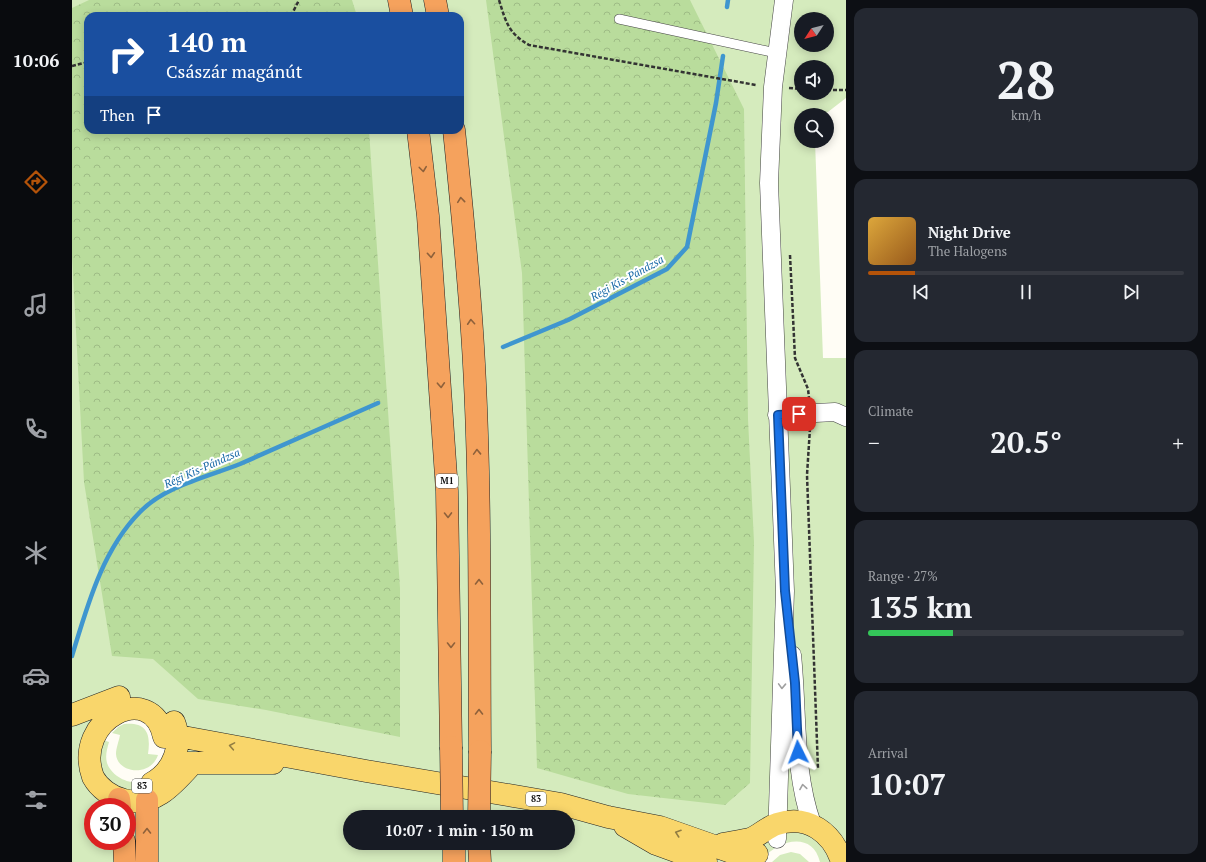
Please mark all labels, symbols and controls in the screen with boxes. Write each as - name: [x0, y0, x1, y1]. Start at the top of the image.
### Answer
- north arrow: [794, 12, 834, 52]
- map controls: [794, 12, 834, 148]
- text: 140 m: [166, 23, 247, 60]
- icon: right: [100, 28, 152, 80]
- text: 28: [997, 45, 1055, 114]
- text: 10:06: [13, 48, 59, 72]
- text: Császár magánút: [166, 59, 302, 83]
- button: sound: [794, 60, 834, 100]
- icon: arrive: [143, 104, 165, 126]
- text: Then: [100, 105, 135, 125]
- text: km/h: [1011, 106, 1041, 124]
- button: search: [794, 108, 834, 148]
- one-way arrow: [418, 166, 427, 172]
- icon: directions: [22, 168, 50, 196]
- one-way arrow: [457, 197, 466, 203]
- text: Night Drive: [928, 222, 1011, 242]
- text: The Halogens: [928, 242, 1007, 260]
- one-way arrow: [427, 252, 436, 258]
- water label: Régi Kis-Pándzsa: [587, 252, 666, 304]
- icon: previous: [910, 281, 932, 303]
- icon: pause: [1015, 281, 1037, 303]
- icon: next: [1120, 281, 1142, 303]
- icon: music: [22, 291, 50, 319]
- one-way arrow: [467, 319, 476, 326]
- one-way arrow: [437, 382, 445, 388]
- pin: [782, 397, 816, 431]
- text: Climate: [868, 402, 913, 420]
- icon: arrive: [788, 403, 810, 425]
- icon: phone: [22, 415, 50, 443]
- text: 20.5°: [990, 422, 1062, 462]
- text: −: [868, 428, 880, 457]
- text: +: [1172, 428, 1184, 457]
- water label: Régi Kis-Pándzsa: [161, 445, 242, 491]
- one-way arrow: [473, 449, 481, 455]
- road number: M1: [436, 474, 458, 488]
- one-way arrow: [444, 512, 452, 518]
- icon: climate: [22, 539, 50, 567]
- text: Range · 27%: [868, 567, 938, 585]
- one-way arrow: [475, 579, 483, 585]
- text: 135 km: [868, 587, 972, 627]
- one-way arrow: [447, 642, 455, 648]
- icon: car: [22, 662, 50, 690]
- one-way arrow: [778, 683, 786, 689]
- one-way arrow: [475, 709, 483, 715]
- position arrow: [777, 731, 819, 773]
- one-way arrow: [229, 742, 235, 751]
- text: Arrival: [868, 744, 908, 762]
- text: 10:07: [868, 764, 946, 804]
- road number: 83: [132, 779, 152, 793]
- one-way arrow: [799, 784, 807, 790]
- icon: filters: [22, 786, 50, 814]
- road number: 83: [526, 792, 546, 806]
- speed limit sign: 30: [84, 798, 136, 850]
- text: 10:07 · 1 min · 150 m: [385, 820, 533, 840]
- one-way arrow: [143, 828, 151, 834]
- one-way arrow: [675, 830, 682, 838]

